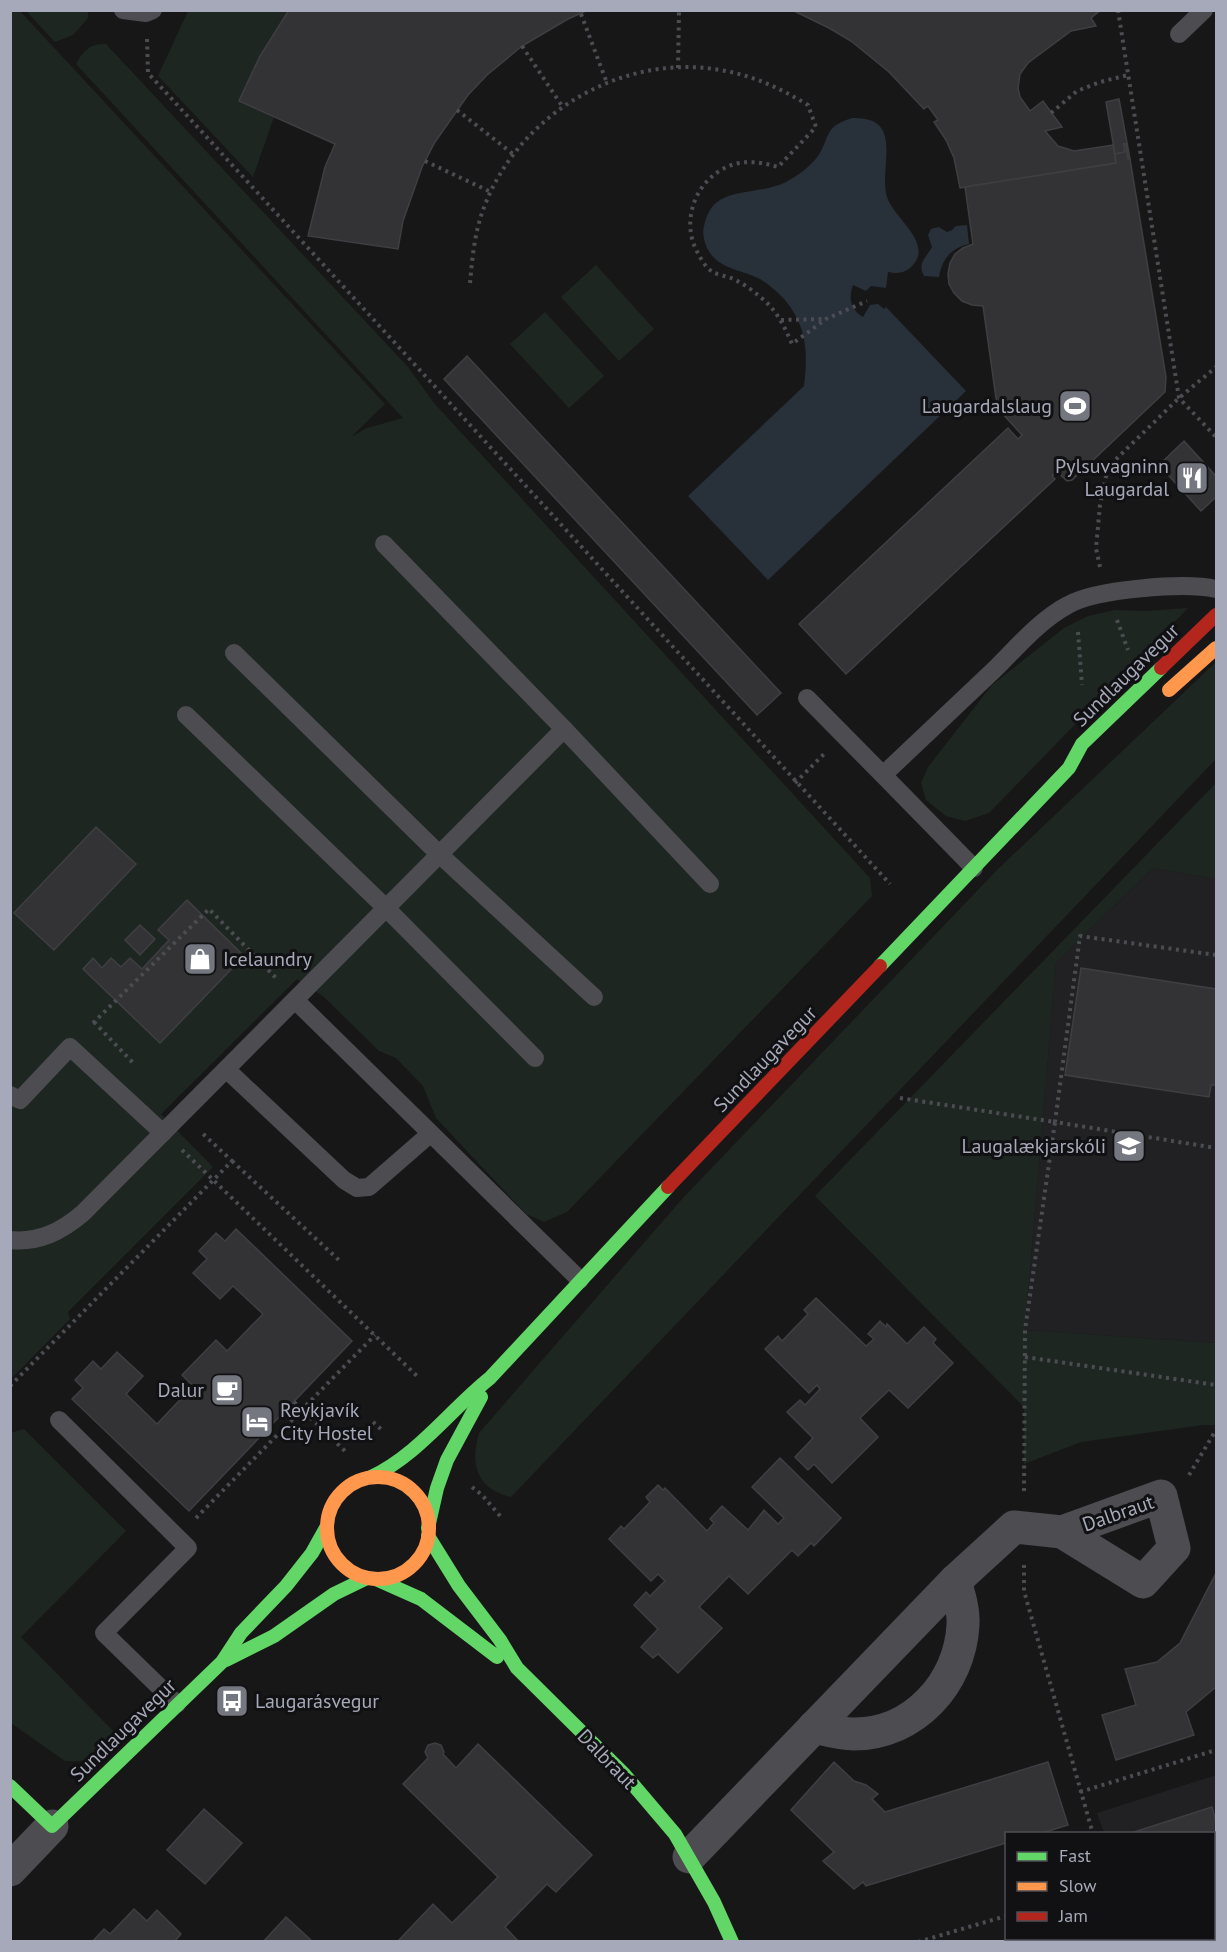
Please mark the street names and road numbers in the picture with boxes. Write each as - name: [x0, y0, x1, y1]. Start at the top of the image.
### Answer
- street label: Sundlaugavegur: [1067, 618, 1185, 732]
- street label: Sundlaugavegur: [708, 1000, 822, 1118]
- street label: Dalbraut: [1079, 1489, 1157, 1537]
- street label: Sundlaugavegur: [64, 1673, 182, 1787]
- street label: Dalbraut: [572, 1723, 642, 1795]

